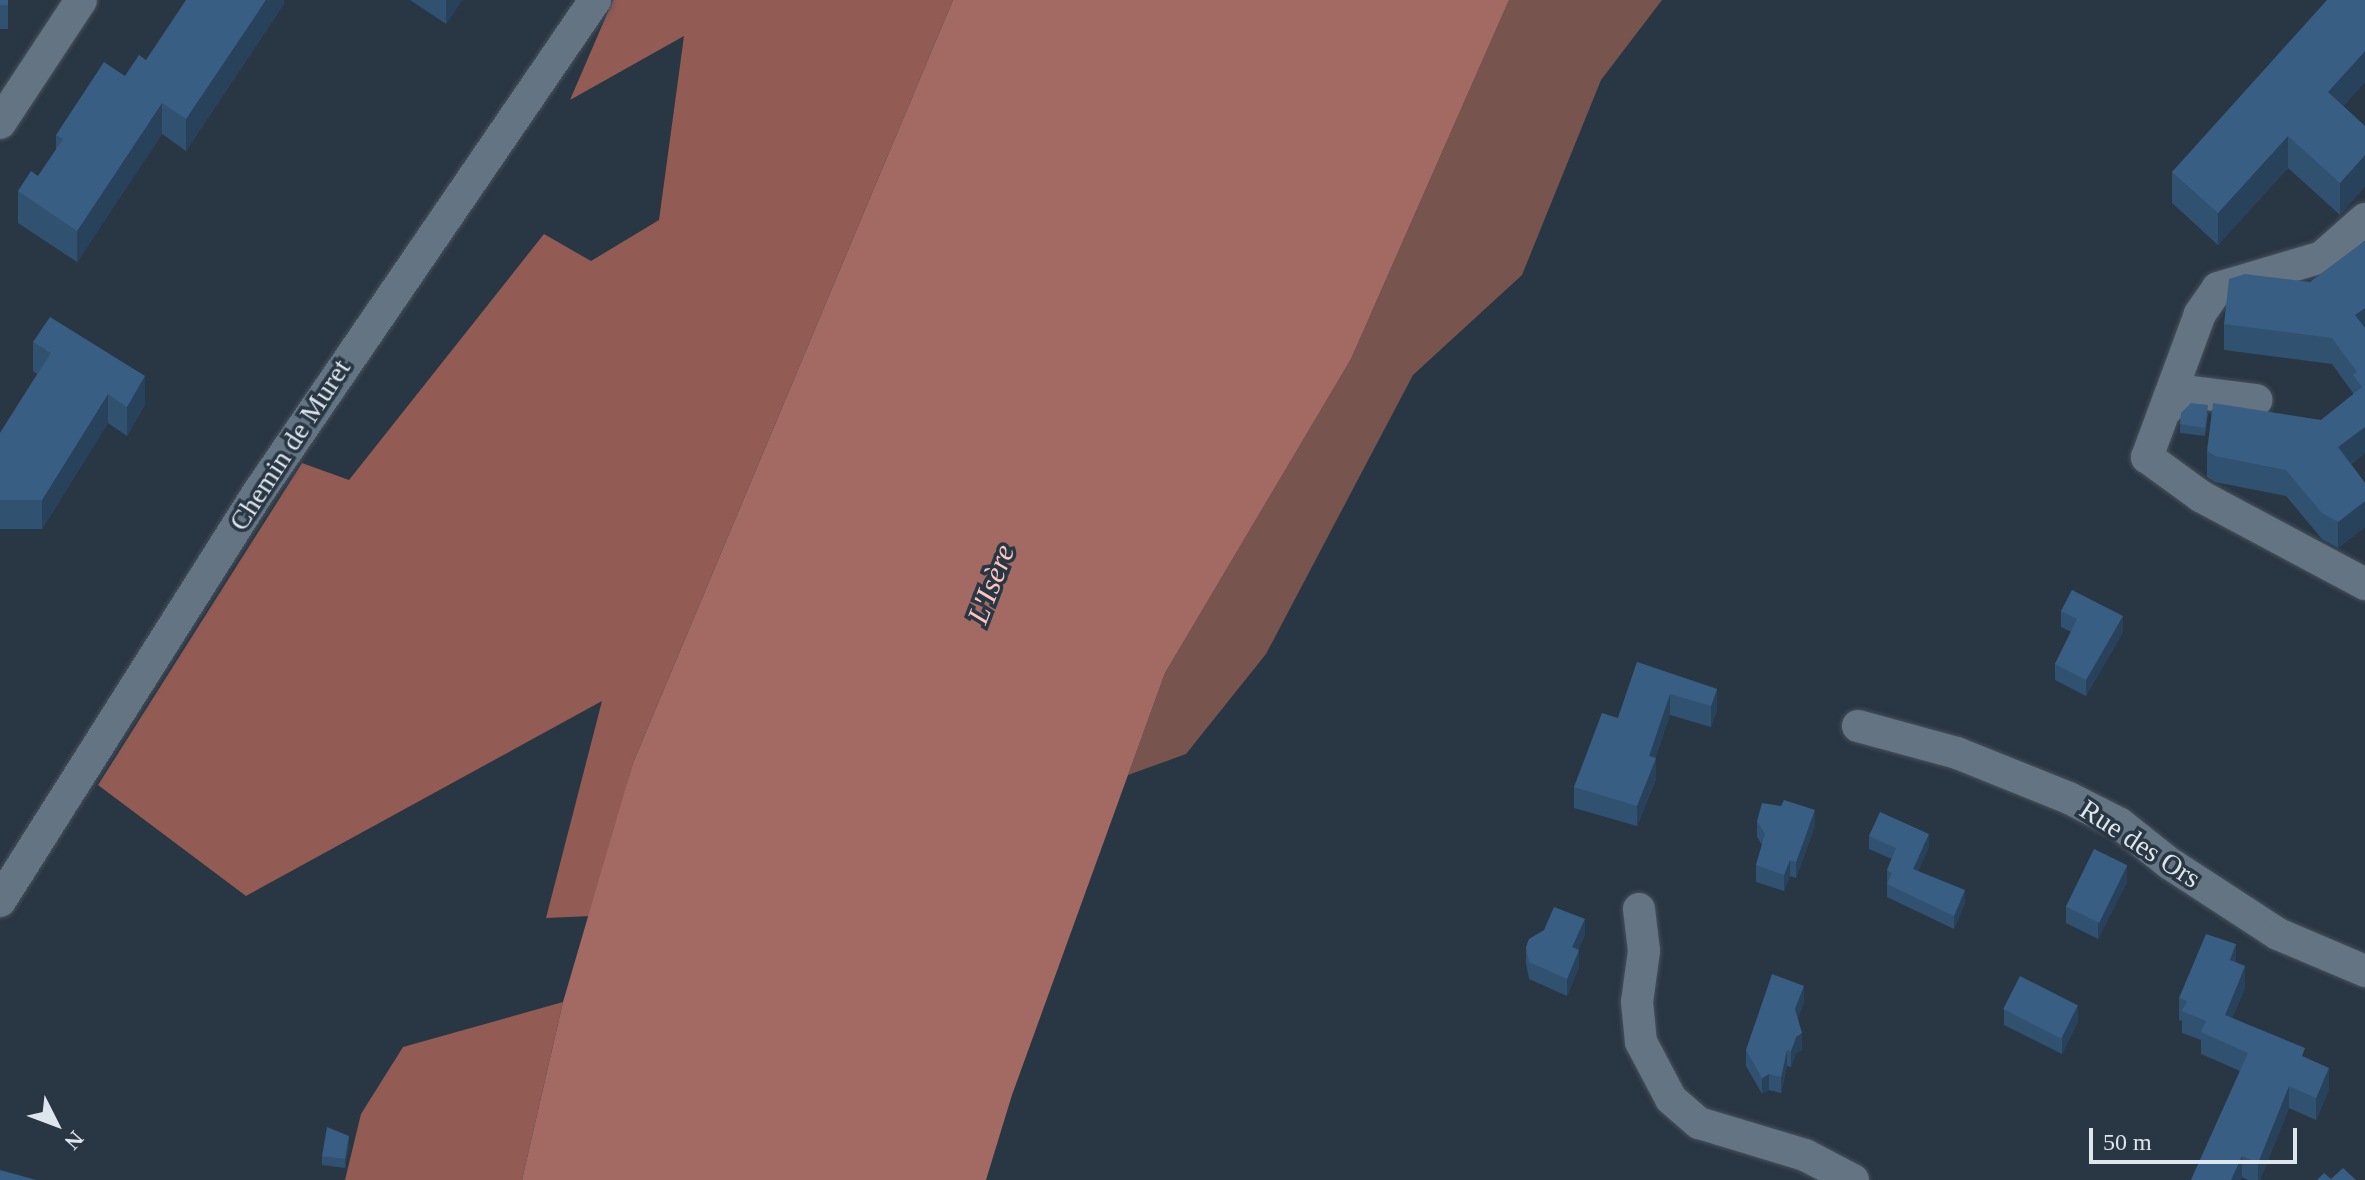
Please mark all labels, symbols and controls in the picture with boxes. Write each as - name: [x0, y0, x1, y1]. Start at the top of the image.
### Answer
- street label: Chemin de Muret: [222, 353, 358, 537]
- water label: L'Isère: [960, 539, 1022, 629]
- street label: Rue des Ors: [2073, 793, 2207, 895]
- north arrow: [16, 1084, 96, 1164]
- scale bar: [2093, 1112, 2301, 1162]
- text: N: [60, 1126, 89, 1155]
- text: 50 m: [2103, 1129, 2152, 1155]

